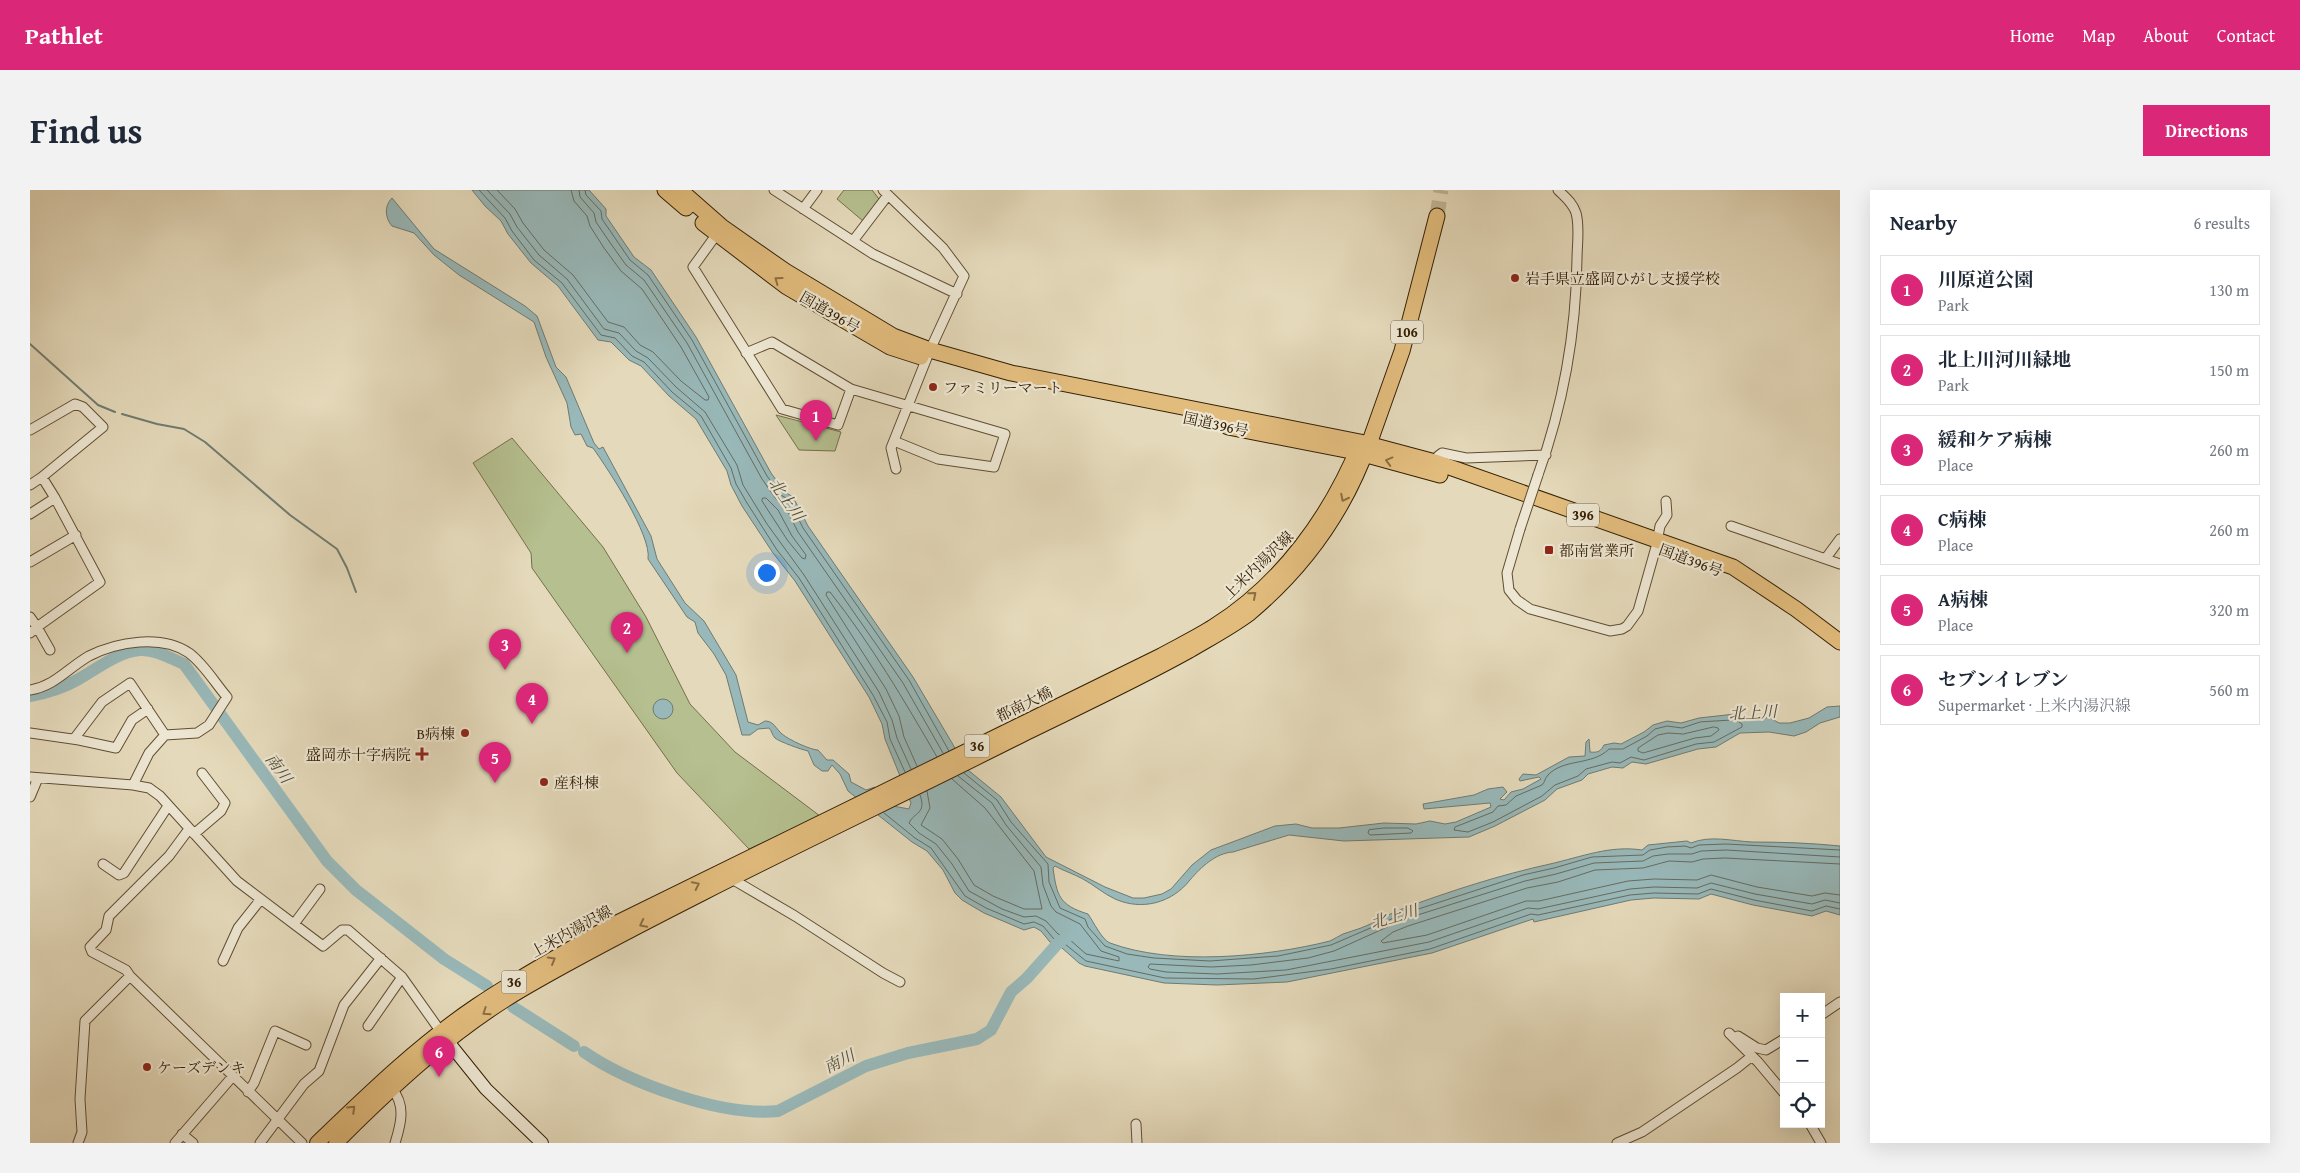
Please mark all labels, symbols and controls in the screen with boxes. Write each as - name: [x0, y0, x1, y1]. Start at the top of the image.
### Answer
- text: Pathlet: [25, 18, 103, 53]
- text: Home: [2010, 22, 2054, 49]
- text: Map: [2082, 22, 2115, 49]
- text: About: [2143, 22, 2189, 49]
- text: Contact: [2217, 22, 2275, 49]
- text: Find us: [30, 105, 143, 156]
- button: Directions: [2143, 105, 2270, 156]
- text: Nearby: [1890, 207, 1957, 238]
- text: 6 results: [2193, 211, 2250, 235]
- text: 川原道公園: [1938, 265, 2033, 293]
- place label: 岩手県立盛岡ひがし支援学校: [1525, 268, 1720, 289]
- marker: 岩手県立盛岡ひがし支援学校: [1509, 272, 1521, 284]
- one-way arrow: [774, 277, 784, 286]
- text: 1: [1903, 278, 1911, 302]
- text: 130 m: [2209, 278, 2249, 302]
- street label: 国道396号: [796, 286, 864, 338]
- text: Park: [1938, 293, 1969, 317]
- road number: 106: [1391, 320, 1423, 344]
- text: 北上川河川緑地: [1938, 345, 2071, 373]
- text: 2: [1903, 358, 1911, 382]
- text: 150 m: [2209, 358, 2249, 382]
- text: Park: [1938, 373, 1969, 397]
- place label: ファミリーマート: [943, 377, 1063, 398]
- marker: ファミリーマート: [927, 381, 939, 393]
- pin: 1: [800, 400, 832, 441]
- street label: 国道396号: [1181, 407, 1251, 441]
- text: 緩和ケア病棟: [1938, 425, 2052, 453]
- text: 3: [1903, 438, 1911, 462]
- text: 260 m: [2209, 438, 2249, 462]
- text: Place: [1938, 453, 1973, 477]
- one-way arrow: [1386, 456, 1394, 466]
- water label: 北上川: [763, 472, 812, 527]
- one-way arrow: [1341, 493, 1351, 502]
- road number: 396: [1567, 504, 1599, 526]
- text: C病棟: [1938, 505, 1987, 533]
- text: 4: [1903, 518, 1911, 542]
- text: 260 m: [2209, 518, 2249, 542]
- street label: 上米内湯沢線: [1218, 526, 1298, 604]
- text: Place: [1938, 533, 1973, 557]
- street label: 国道396号: [1656, 539, 1726, 581]
- place label: 都南営業所: [1559, 540, 1634, 561]
- marker: 都南営業所: [1543, 544, 1555, 556]
- your location: [754, 560, 780, 586]
- text: A病棟: [1938, 585, 1988, 613]
- one-way arrow: [1247, 592, 1256, 601]
- text: 5: [1903, 598, 1911, 622]
- text: 320 m: [2209, 598, 2249, 622]
- pin: 2: [611, 612, 643, 653]
- text: Place: [1938, 613, 1973, 637]
- pin: 3: [489, 629, 521, 670]
- text: セブンイレブン: [1938, 665, 2069, 693]
- text: 6: [1903, 678, 1911, 702]
- text: 560 m: [2209, 678, 2249, 702]
- street label: 都南大橋: [992, 681, 1056, 727]
- pin: 4: [516, 683, 548, 724]
- text: Supermarket · 上米内湯沢線: [1938, 693, 2131, 717]
- water label: 北上川: [1728, 699, 1780, 725]
- place label: B病棟: [416, 723, 455, 744]
- marker: B病棟: [459, 727, 471, 739]
- road number: 36: [964, 734, 990, 758]
- pin: 5: [479, 742, 511, 783]
- place label: 盛岡赤十字病院: [306, 744, 411, 765]
- marker: 盛岡赤十字病院: [415, 747, 429, 761]
- water label: 南川: [260, 748, 299, 790]
- place label: 産科棟: [554, 772, 599, 793]
- marker: 産科棟: [538, 776, 550, 788]
- one-way arrow: [690, 881, 699, 891]
- water label: 北上川: [1368, 897, 1422, 934]
- street label: 上米内湯沢線: [527, 900, 615, 962]
- one-way arrow: [639, 918, 648, 928]
- one-way arrow: [546, 956, 555, 966]
- road number: 36: [502, 970, 526, 994]
- map controls: [1780, 993, 1825, 1128]
- button: +: [1780, 993, 1825, 1038]
- one-way arrow: [483, 1006, 492, 1015]
- pin: 6: [423, 1036, 455, 1077]
- button: −: [1780, 1038, 1825, 1083]
- water label: 南川: [819, 1042, 860, 1079]
- place label: ケーズデンキ: [157, 1057, 246, 1078]
- marker: ケーズデンキ: [141, 1061, 153, 1073]
- button: locate: [1780, 1083, 1825, 1128]
- one-way arrow: [347, 1106, 356, 1115]

